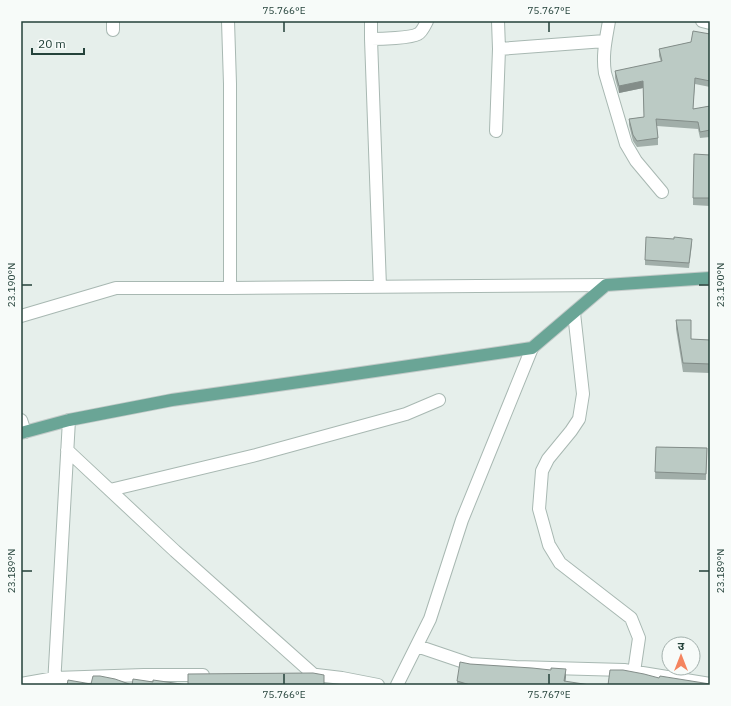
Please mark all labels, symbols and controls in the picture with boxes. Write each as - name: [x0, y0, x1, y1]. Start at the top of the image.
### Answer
- text: 75.766°E: [262, 4, 306, 17]
- text: 75.767°E: [527, 4, 571, 17]
- scale bar: [32, 30, 84, 56]
- text: 20 m: [38, 36, 66, 51]
- text: 23.190°N: [5, 263, 18, 307]
- text: 23.190°N: [714, 263, 727, 307]
- text: 23.189°N: [5, 549, 18, 593]
- text: 23.189°N: [714, 549, 727, 593]
- north arrow: [661, 636, 701, 676]
- text: उ: [678, 639, 685, 653]
- text: 75.766°E: [262, 688, 306, 701]
- text: 75.767°E: [527, 688, 571, 701]

